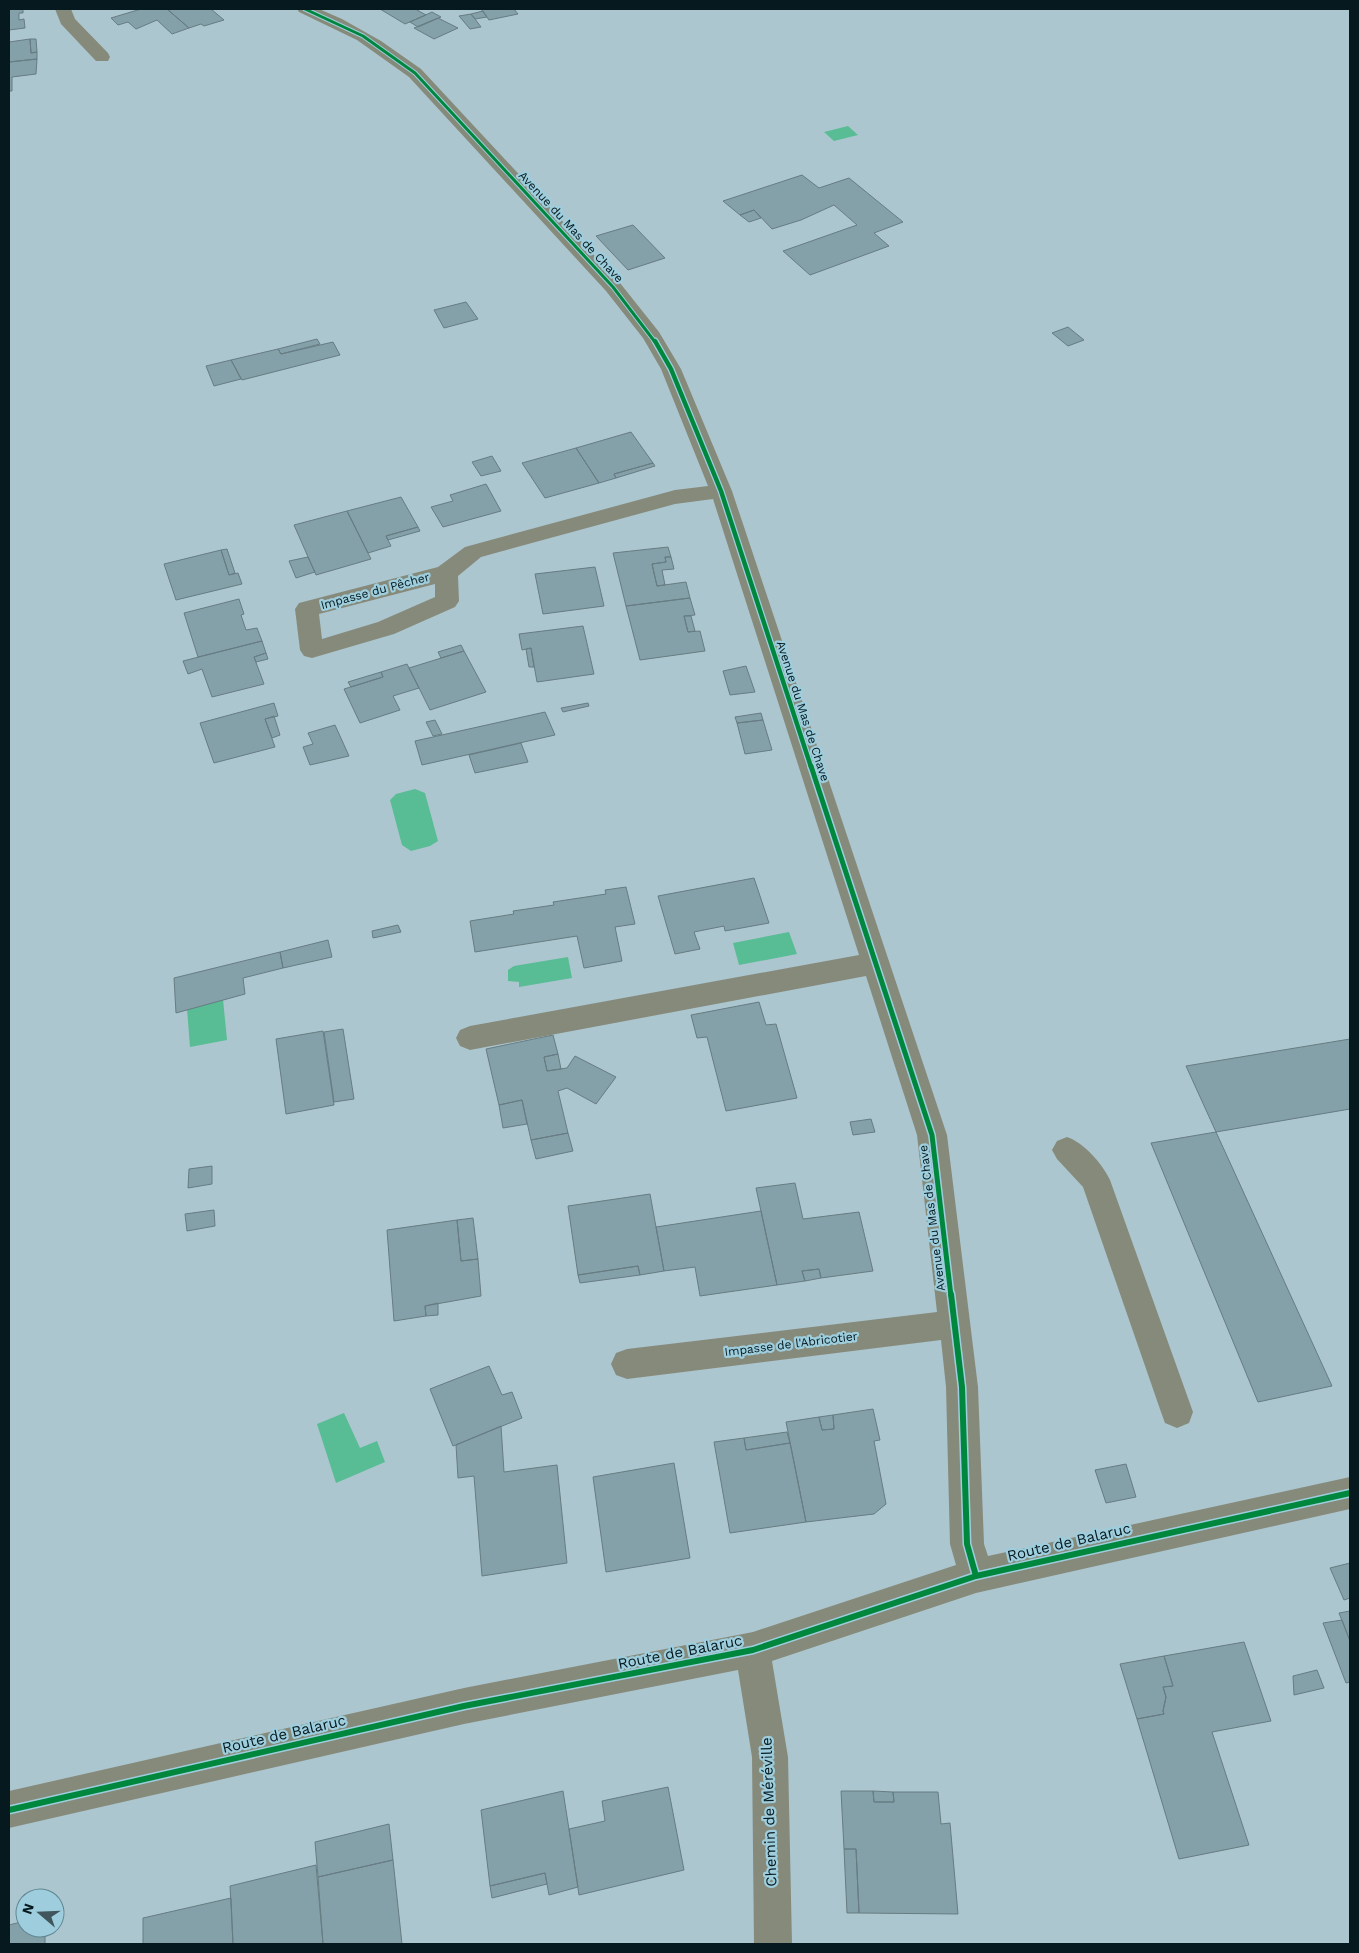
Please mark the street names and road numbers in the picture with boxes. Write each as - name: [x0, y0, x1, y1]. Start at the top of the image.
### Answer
- street label: Avenue du Mas de Chave: [516, 169, 626, 286]
- street label: Impasse du Pêcher: [319, 570, 431, 612]
- street label: Avenue du Mas de Chave: [774, 639, 832, 783]
- street label: Avenue du Mas de Chave: [916, 1144, 948, 1292]
- street label: Impasse de l'Abricotier: [724, 1329, 858, 1359]
- street label: Route de Balaruc: [1005, 1519, 1133, 1565]
- street label: Route de Balaruc: [616, 1631, 744, 1673]
- street label: Route de Balaruc: [220, 1711, 348, 1757]
- street label: Chemin de Méréville: [757, 1737, 781, 1887]

